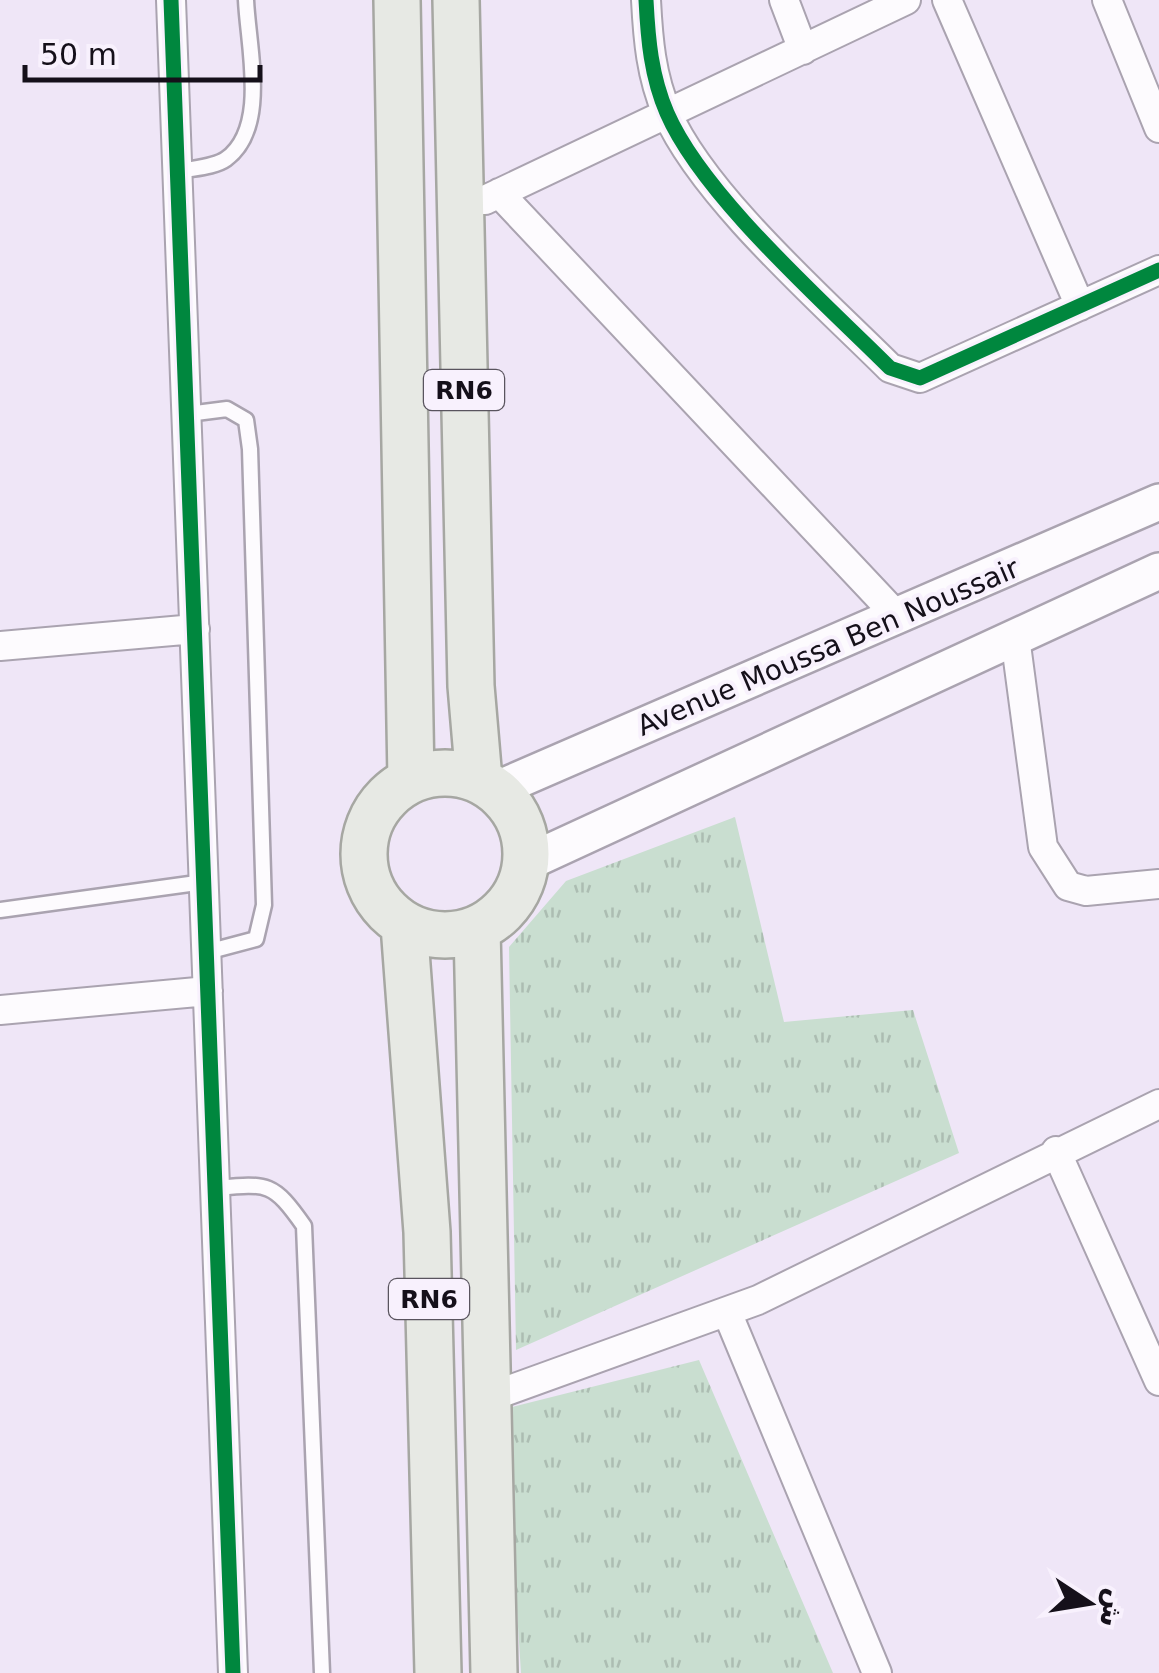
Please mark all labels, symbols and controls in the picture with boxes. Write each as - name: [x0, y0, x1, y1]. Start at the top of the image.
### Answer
- scale bar: [25, 20, 260, 82]
- text: 50 m: [40, 37, 117, 72]
- road number: RN6: [424, 370, 504, 410]
- street label: Avenue Moussa Ben Noussair: [632, 551, 1024, 743]
- road number: RN6: [389, 1279, 469, 1319]
- north arrow: [1039, 1553, 1139, 1653]
- text: ش: [1093, 1586, 1133, 1630]

